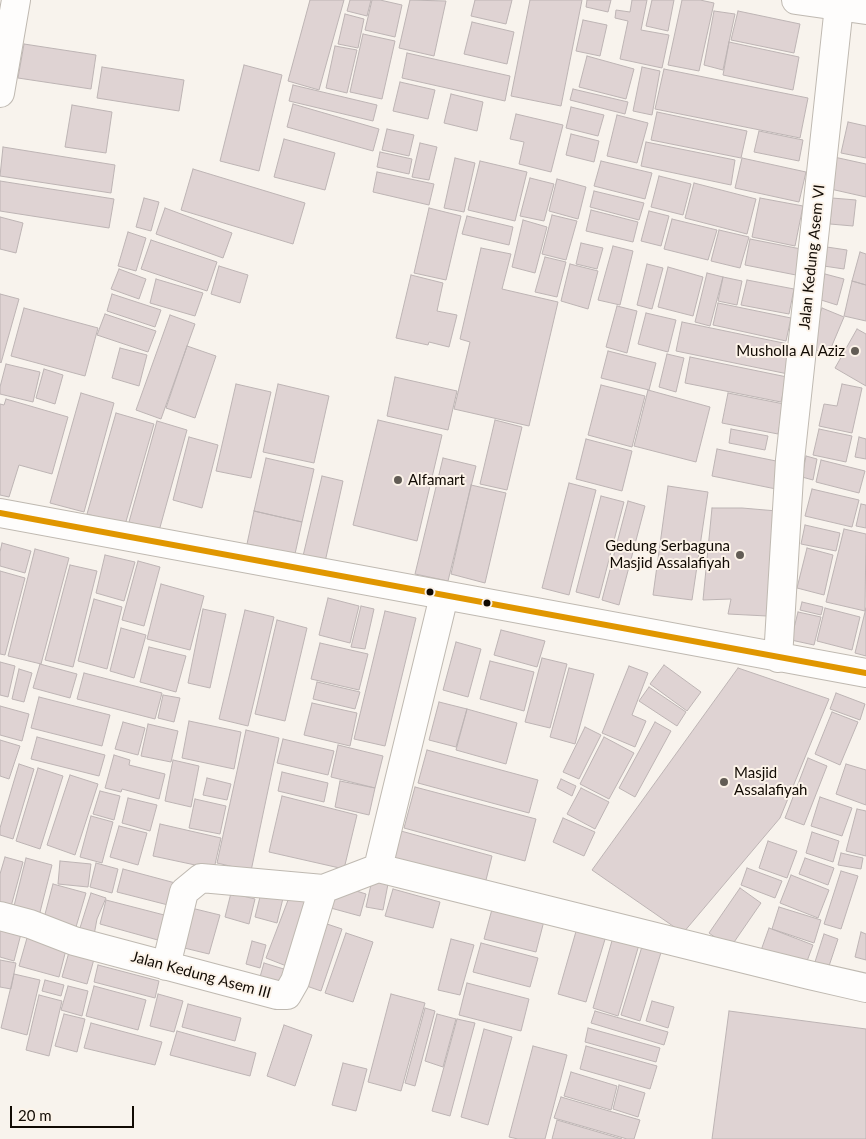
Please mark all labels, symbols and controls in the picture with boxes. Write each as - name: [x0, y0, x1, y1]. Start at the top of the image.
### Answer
- street label: Jalan Kedung Asem VI: [795, 184, 829, 330]
- place label: Musholla Al Aziz: [736, 342, 845, 360]
- marker: Musholla Al Aziz: [849, 345, 861, 357]
- place label: Alfamart: [408, 471, 465, 489]
- marker: Alfamart: [392, 474, 404, 486]
- place label: Gedung Serbaguna Masjid Assalafiyah: [605, 537, 730, 572]
- marker: Gedung Serbaguna Masjid Assalafiyah: [734, 549, 746, 561]
- unlabelled marker: [425, 587, 435, 597]
- unlabelled marker: [482, 598, 492, 608]
- place label: Masjid Assalafiyah: [734, 764, 807, 799]
- marker: Masjid Assalafiyah: [718, 776, 730, 788]
- street label: Jalan Kedung Asem III: [129, 948, 273, 1002]
- scale bar: [12, 1096, 136, 1128]
- text: 20 m: [18, 1106, 52, 1124]

